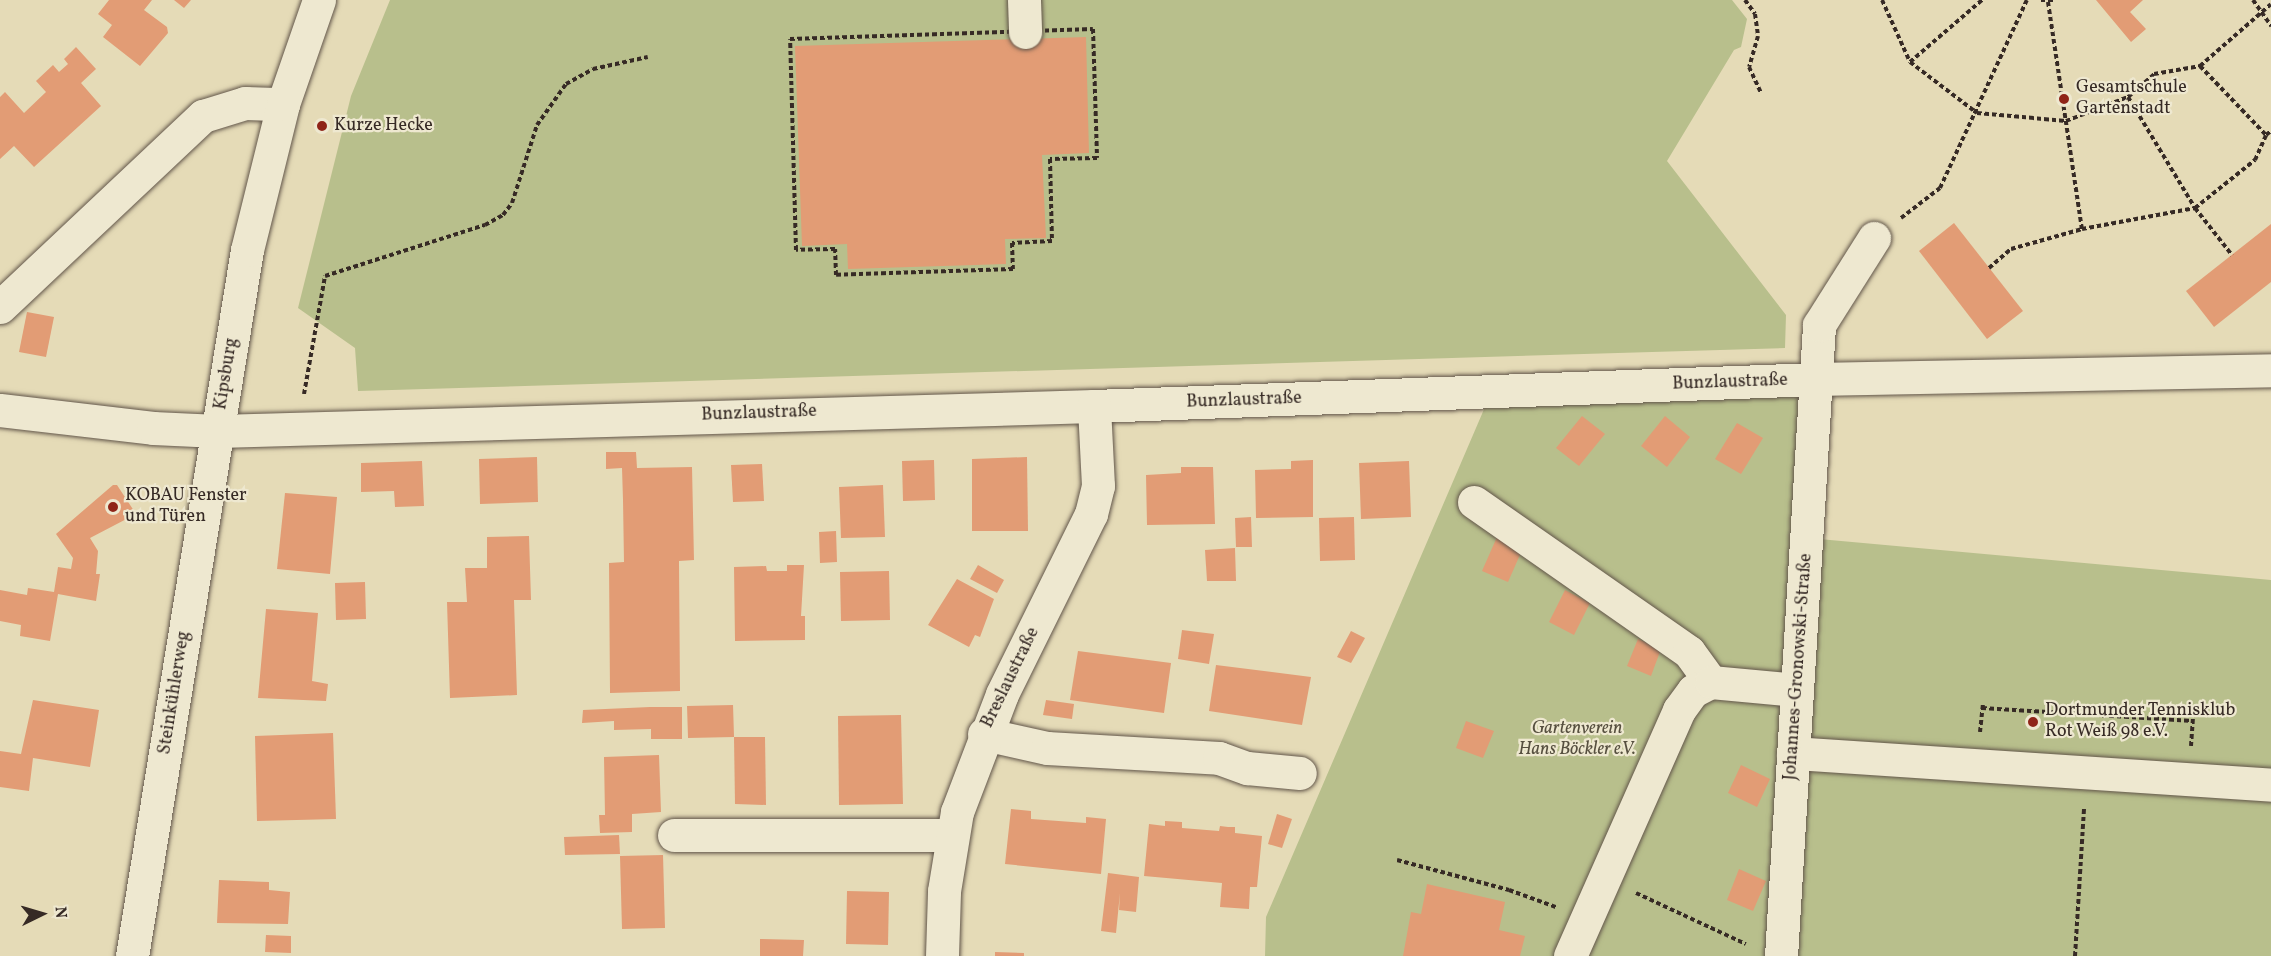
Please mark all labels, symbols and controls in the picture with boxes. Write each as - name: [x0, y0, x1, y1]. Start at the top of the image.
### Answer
- place label: Gesamtschule Gartenstadt: [2076, 78, 2187, 121]
- marker: Gesamtschule Gartenstadt: [2057, 92, 2071, 106]
- place label: Kurze Hecke: [334, 115, 433, 137]
- marker: Kurze Hecke: [315, 119, 329, 133]
- street label: Kipsburg: [211, 337, 243, 411]
- street label: Bunzlaustraße: [1672, 370, 1788, 396]
- street label: Bunzlaustraße: [1186, 388, 1302, 414]
- street label: Bunzlaustraße: [701, 401, 817, 427]
- place label: KOBAU Fenster und Türen: [125, 486, 247, 528]
- marker: KOBAU Fenster und Türen: [106, 500, 120, 514]
- street label: Johannes-Gronowski-Straße: [1780, 553, 1818, 781]
- street label: Breslaustraße: [977, 624, 1045, 732]
- street label: Steinkühlerweg: [155, 630, 195, 756]
- place label: Dortmunder Tennisklub Rot Weiß 98 e.V.: [2045, 701, 2236, 744]
- marker: Dortmunder Tennisklub Rot Weiß 98 e.V.: [2026, 715, 2040, 729]
- park label: Gartenverein Hans Böckler e.V.: [1518, 719, 1636, 762]
- north arrow: [12, 884, 72, 944]
- text: N: [48, 906, 71, 919]

